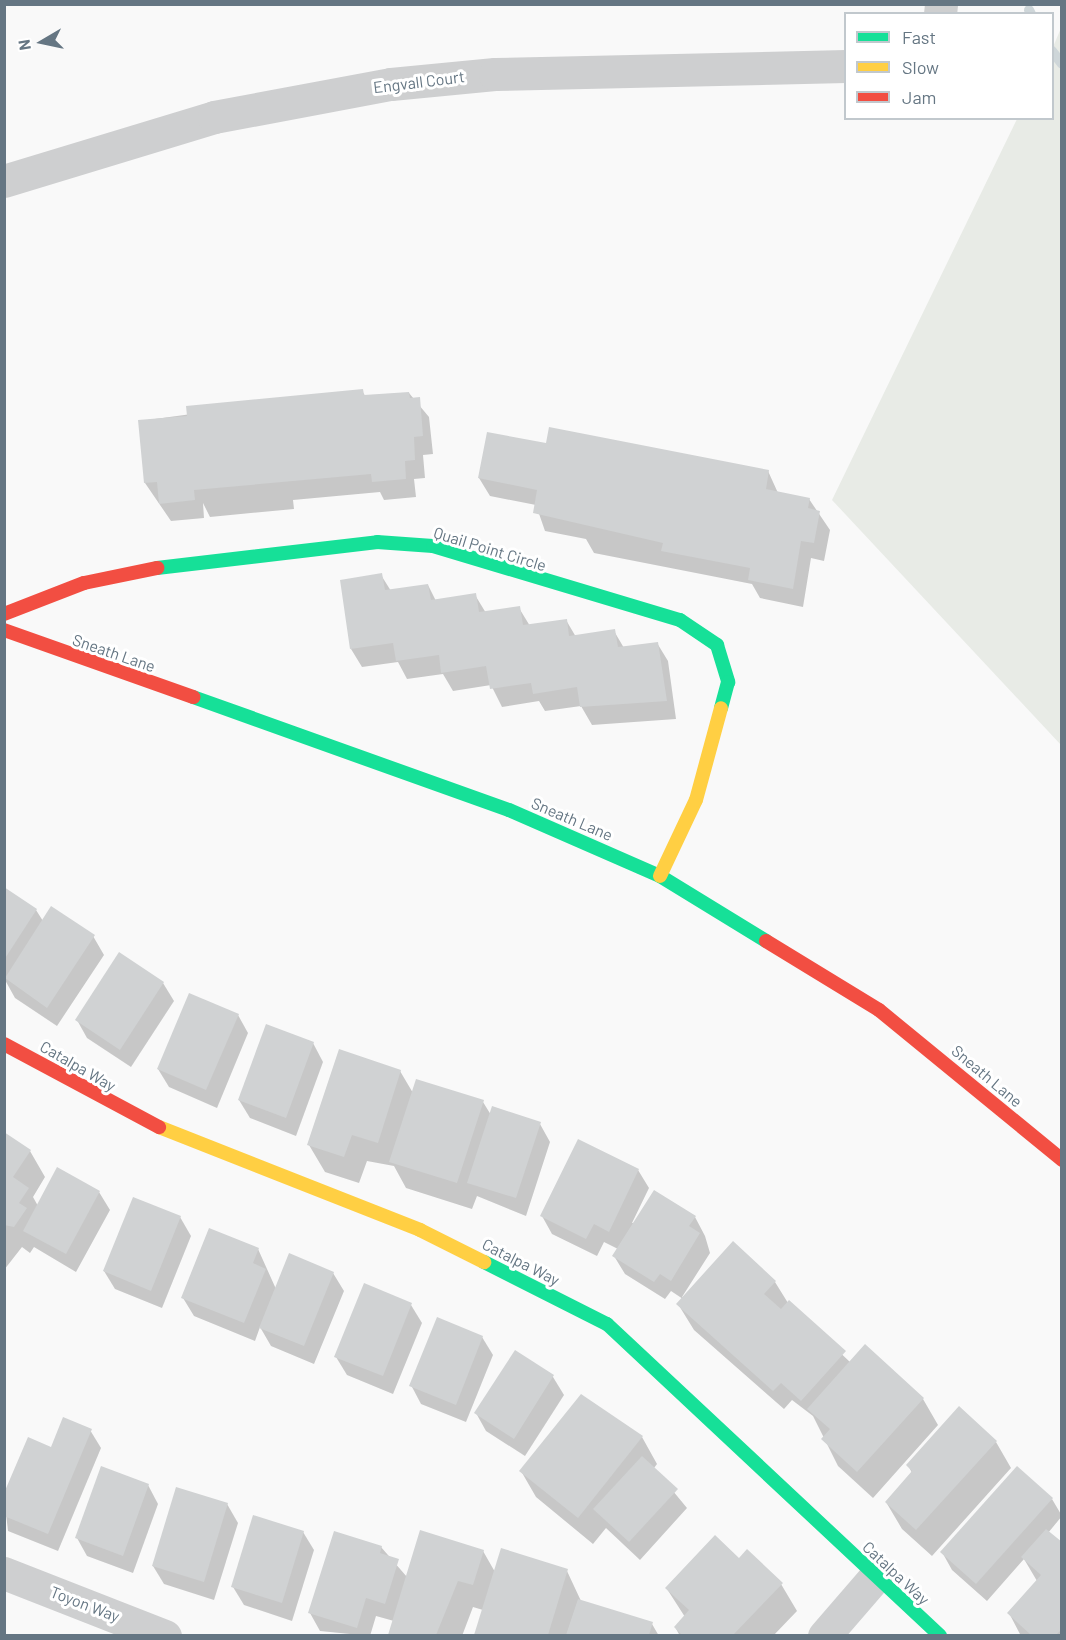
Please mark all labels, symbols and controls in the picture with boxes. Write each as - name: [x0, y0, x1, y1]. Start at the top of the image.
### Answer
- north arrow: [12, 12, 72, 72]
- legend: [844, 12, 1054, 120]
- text: Fast: [902, 26, 936, 48]
- text: N: [14, 38, 34, 52]
- text: Slow: [902, 56, 939, 78]
- street label: Engvall Court: [372, 67, 466, 97]
- text: Jam: [902, 86, 936, 108]
- street label: Quail Point Circle: [431, 523, 549, 575]
- street label: Sneath Lane: [70, 630, 158, 676]
- street label: Sneath Lane: [528, 793, 616, 845]
- street label: Catalpa Way: [37, 1037, 119, 1095]
- street label: Sneath Lane: [948, 1041, 1026, 1111]
- street label: Catalpa Way: [479, 1234, 563, 1290]
- street label: Catalpa Way: [859, 1537, 933, 1609]
- street label: Toyon Way: [48, 1582, 122, 1626]

